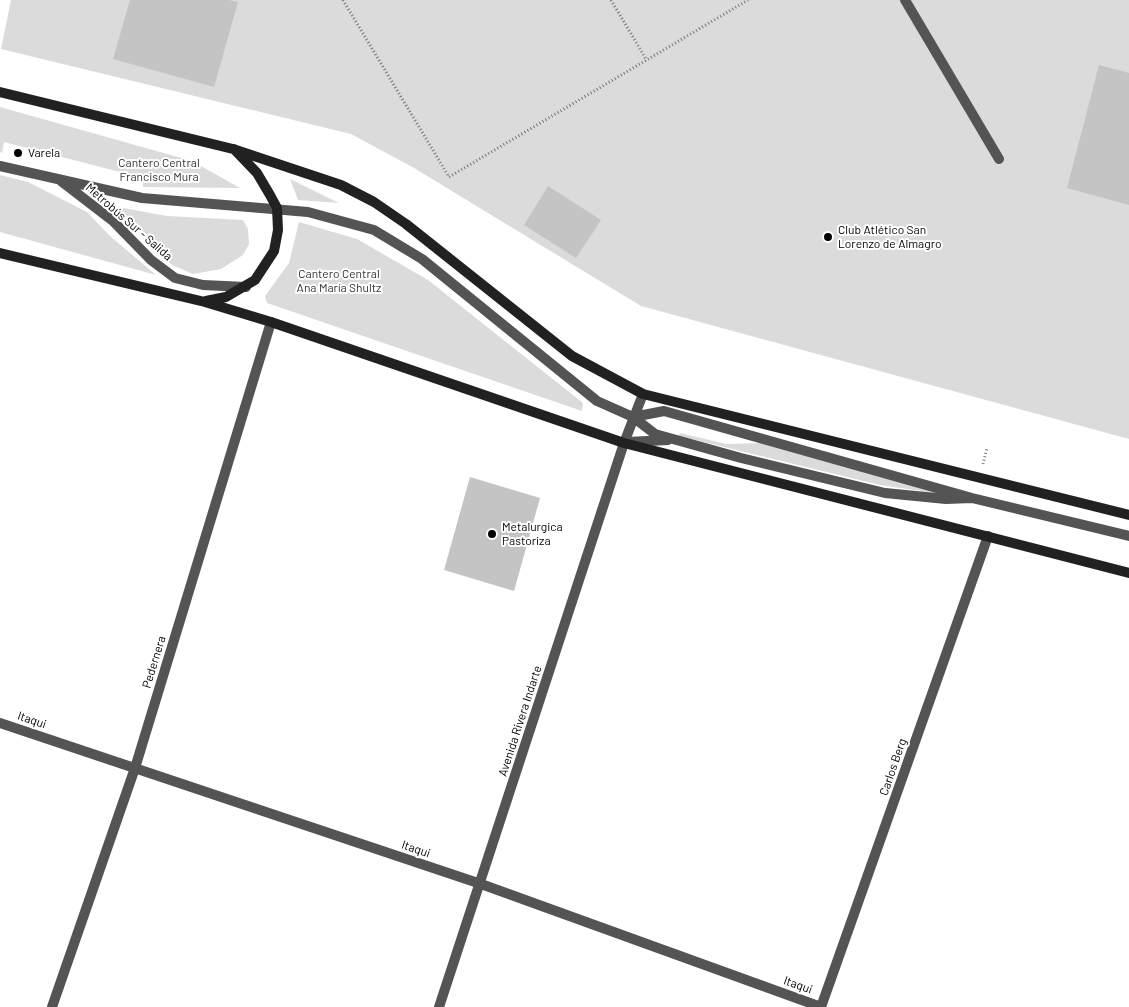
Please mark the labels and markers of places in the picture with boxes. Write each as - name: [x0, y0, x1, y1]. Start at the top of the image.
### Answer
- place label: Varela: [28, 146, 60, 160]
- marker: Varela: [12, 147, 24, 159]
- place label: Club Atlético San Lorenzo de Almagro: [838, 223, 942, 251]
- marker: Club Atlético San Lorenzo de Almagro: [822, 231, 834, 243]
- place label: Metalurgica Pastoriza: [502, 520, 563, 548]
- marker: Metalurgica Pastoriza: [486, 528, 498, 540]

